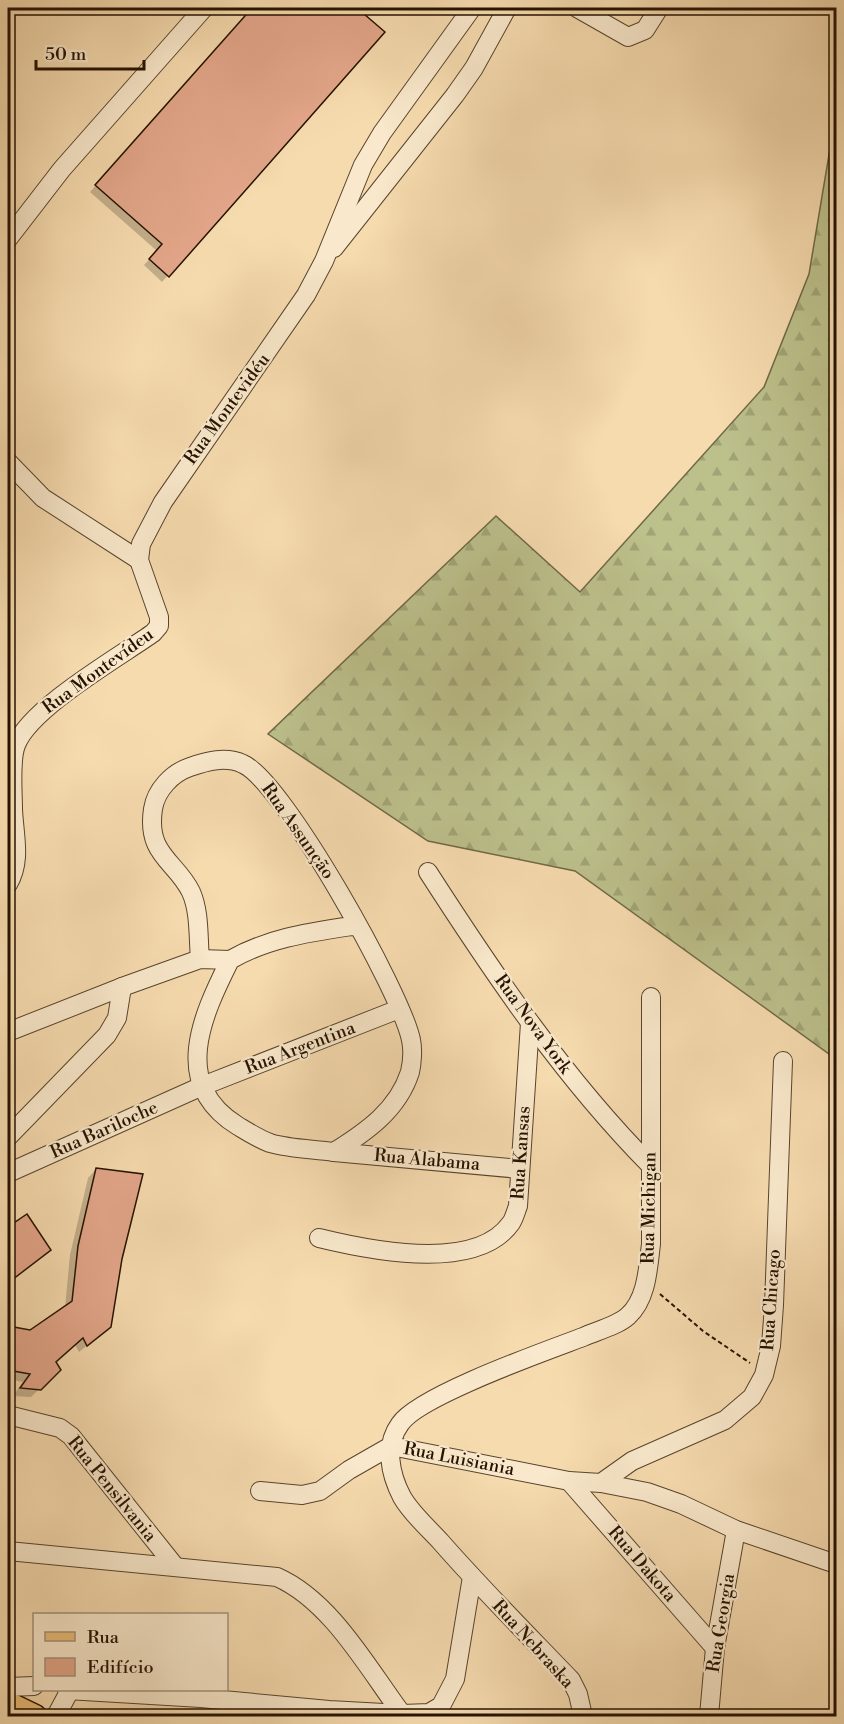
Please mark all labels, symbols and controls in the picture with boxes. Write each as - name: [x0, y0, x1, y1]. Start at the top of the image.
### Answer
- scale bar: [36, 33, 144, 71]
- text: 50 m: [45, 43, 87, 66]
- street label: Rua Montevidéu: [179, 348, 276, 469]
- street label: Rua Montevídeu: [38, 622, 159, 719]
- street label: Rua Assunção: [256, 778, 340, 884]
- street label: Rua Nova York: [489, 970, 578, 1080]
- street label: Rua Argentina: [241, 1016, 359, 1080]
- street label: Rua Bariloche: [47, 1096, 161, 1164]
- street label: Rua Kansas: [506, 1105, 536, 1201]
- street label: Rua Alabama: [373, 1144, 482, 1176]
- street label: Rua Michigan: [637, 1151, 661, 1264]
- street label: Rua Chicago: [756, 1248, 786, 1352]
- street label: Rua Pensilvania: [62, 1431, 162, 1547]
- street label: Rua Luisiania: [402, 1437, 517, 1481]
- street label: Rua Dakota: [603, 1521, 682, 1608]
- street label: Rua Georgia: [702, 1571, 740, 1674]
- street label: Rua Nebraska: [487, 1595, 580, 1694]
- legend: [33, 1613, 228, 1691]
- text: Rua: [87, 1626, 120, 1649]
- text: Edifício: [87, 1656, 154, 1679]

